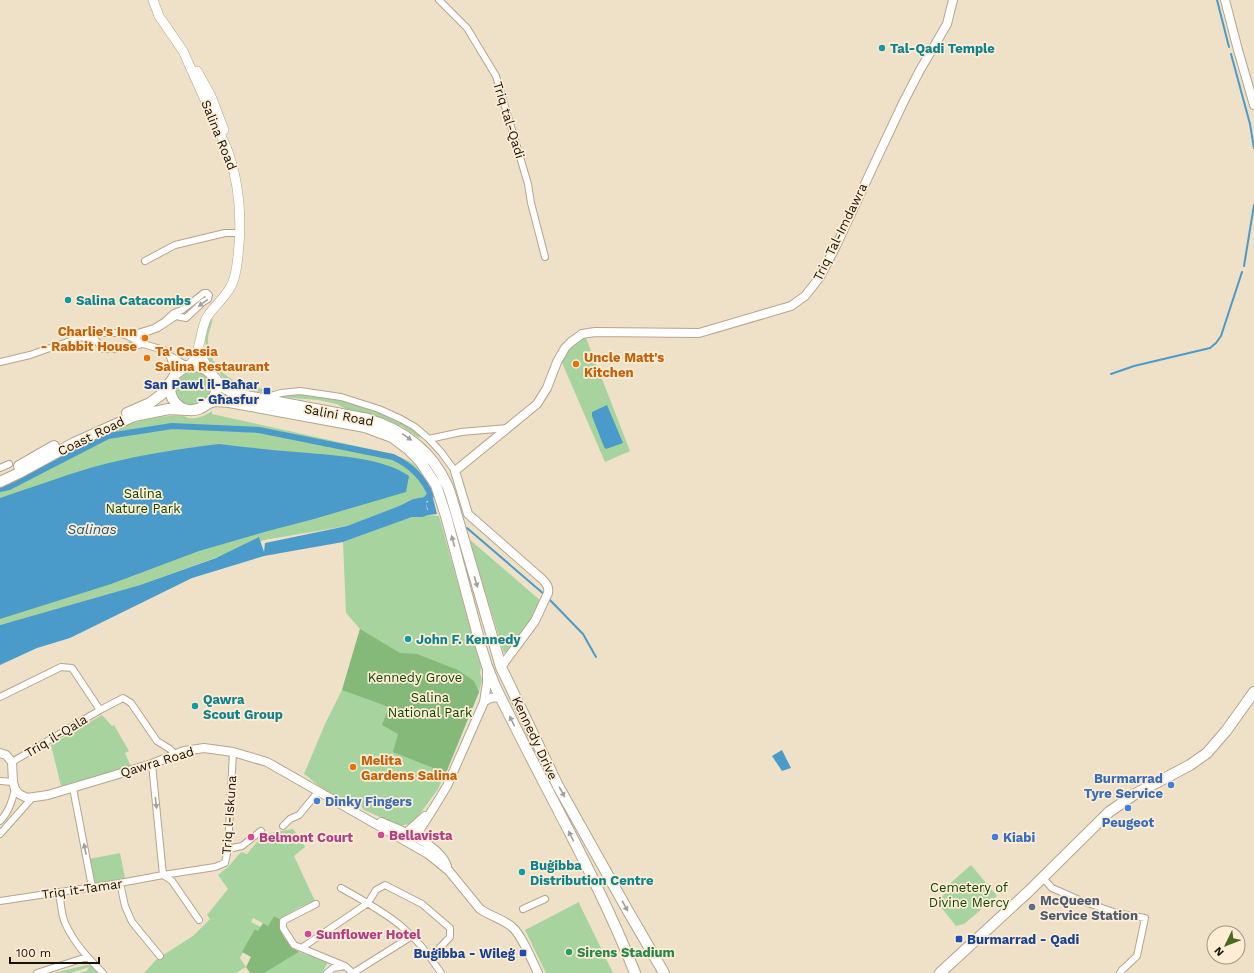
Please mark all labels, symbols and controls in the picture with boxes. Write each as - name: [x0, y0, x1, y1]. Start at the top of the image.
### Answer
- place label: Tal-Qadi Temple: [890, 41, 995, 56]
- marker: Tal-Qadi Temple: [877, 43, 887, 53]
- street label: Triq tal-Qadi: [490, 80, 528, 160]
- street label: Salina Road: [198, 98, 240, 172]
- street label: Triq Tal-Imdawra: [810, 180, 870, 283]
- place label: Salina Catacombs: [76, 293, 191, 308]
- marker: Salina Catacombs: [63, 295, 73, 305]
- one-way arrow: [198, 299, 208, 307]
- place label: Charlie's Inn - Rabbit House: [41, 324, 137, 354]
- marker: Charlie's Inn - Rabbit House: [140, 333, 150, 343]
- place label: Ta' Cassia Salina Restaurant: [155, 344, 270, 374]
- place label: Uncle Matt's Kitchen: [584, 350, 664, 380]
- marker: Ta' Cassia Salina Restaurant: [142, 353, 152, 363]
- marker: Uncle Matt's Kitchen: [571, 359, 581, 369]
- place label: San Pawl il-Baħar - Għasfur: [144, 377, 259, 407]
- marker: San Pawl il-Baħar - Għasfur: [262, 386, 272, 396]
- street label: Salini Road: [303, 401, 375, 429]
- street label: Coast Road: [55, 413, 127, 459]
- one-way arrow: [402, 433, 412, 441]
- park label: Salina Nature Park: [105, 486, 181, 516]
- water label: Salinas: [67, 521, 117, 537]
- one-way arrow: [450, 535, 456, 547]
- one-way arrow: [473, 576, 479, 588]
- place label: John F. Kennedy: [416, 632, 521, 647]
- marker: John F. Kennedy: [403, 634, 413, 644]
- park label: Kennedy Grove: [368, 670, 462, 685]
- park label: Salina National Park: [388, 690, 473, 720]
- place label: Qawra Scout Group: [203, 692, 283, 722]
- street label: Kennedy Drive: [509, 694, 561, 782]
- marker: Qawra Scout Group: [190, 701, 200, 711]
- street label: Triq il-Qala: [22, 711, 91, 761]
- one-way arrow: [509, 715, 515, 726]
- street label: Qawra Road: [118, 744, 196, 780]
- place label: Melita Gardens Salina: [361, 753, 458, 783]
- marker: Melita Gardens Salina: [348, 762, 358, 772]
- place label: Burmarrad Tyre Service: [1084, 771, 1163, 801]
- street label: Triq l-Iskuna: [219, 774, 239, 855]
- marker: Burmarrad Tyre Service: [1166, 780, 1176, 790]
- one-way arrow: [558, 786, 565, 798]
- place label: Dinky Fingers: [325, 794, 412, 809]
- marker: Dinky Fingers: [312, 796, 322, 806]
- one-way arrow: [152, 797, 159, 809]
- marker: Peugeot: [1123, 803, 1133, 813]
- place label: Peugeot: [1102, 815, 1154, 830]
- place label: Bellavista: [389, 828, 453, 843]
- place label: Belmont Court: [259, 830, 353, 845]
- marker: Bellavista: [376, 830, 386, 840]
- place label: Kiabi: [1003, 830, 1035, 845]
- one-way arrow: [568, 831, 574, 842]
- marker: Belmont Court: [246, 832, 256, 842]
- marker: Kiabi: [990, 832, 1000, 842]
- one-way arrow: [81, 843, 87, 855]
- place label: Buġibba Distribution Centre: [530, 858, 654, 888]
- marker: Buġibba Distribution Centre: [517, 867, 527, 877]
- street label: Triq it-Tamar: [41, 876, 123, 902]
- park label: Cemetery of Divine Mercy: [929, 880, 1009, 910]
- place label: McQueen Service Station: [1040, 893, 1138, 923]
- one-way arrow: [621, 900, 628, 912]
- marker: McQueen Service Station: [1027, 902, 1037, 912]
- north arrow: [1206, 925, 1246, 965]
- place label: Sunflower Hotel: [316, 927, 421, 942]
- marker: Sunflower Hotel: [303, 929, 313, 939]
- place label: Burmarrad - Qadi: [967, 932, 1079, 947]
- marker: Burmarrad - Qadi: [954, 934, 964, 944]
- scale bar: [10, 939, 99, 965]
- text: N: [1212, 944, 1227, 959]
- place label: Sirens Stadium: [577, 945, 675, 960]
- text: 100 m: [16, 946, 51, 960]
- place label: Buġibba - Wileġ: [413, 946, 516, 961]
- marker: Sirens Stadium: [564, 947, 574, 957]
- marker: Buġibba - Wileġ: [518, 948, 528, 958]

